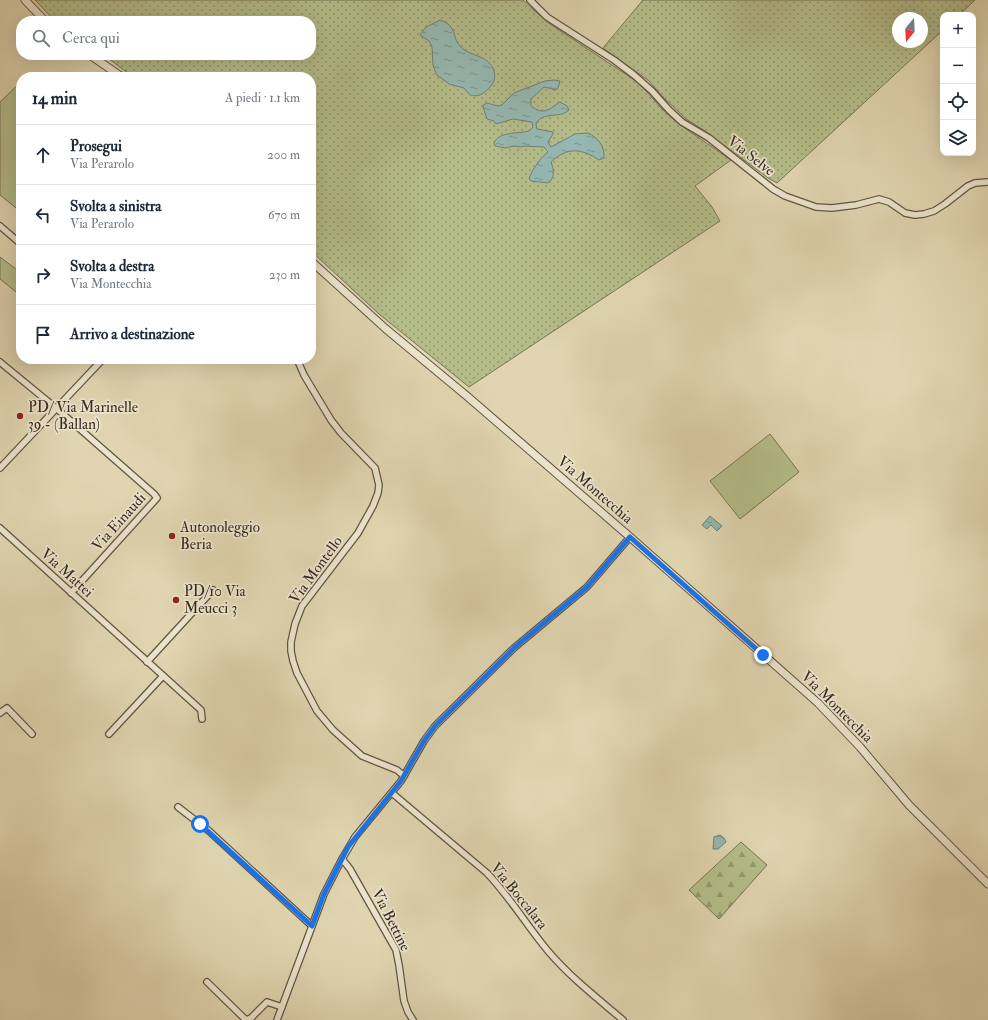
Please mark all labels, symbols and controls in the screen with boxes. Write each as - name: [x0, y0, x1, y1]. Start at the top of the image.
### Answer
- north arrow: [892, 12, 928, 48]
- map controls: [940, 12, 976, 156]
- button: +: [940, 12, 976, 48]
- search box: [16, 16, 316, 60]
- icon: search: [30, 27, 52, 49]
- text: Cerca qui: [62, 29, 120, 48]
- button: −: [940, 48, 976, 84]
- button: locate: [940, 84, 976, 120]
- text: 14 min: [32, 88, 77, 109]
- text: A piedi · 1.1 km: [225, 90, 300, 106]
- button: layers: [940, 120, 976, 156]
- street label: Via Selve: [724, 132, 778, 180]
- text: Prosegui: [70, 137, 122, 156]
- icon: ahead: [32, 144, 54, 166]
- text: 200 m: [267, 147, 300, 163]
- text: Via Perarolo: [70, 156, 134, 172]
- text: Svolta a sinistra: [70, 197, 162, 216]
- icon: left: [32, 204, 54, 226]
- text: 670 m: [268, 207, 300, 223]
- text: Via Perarolo: [70, 216, 134, 232]
- text: Svolta a destra: [70, 257, 154, 276]
- icon: right: [32, 264, 54, 286]
- text: 230 m: [269, 267, 300, 283]
- text: Via Montecchia: [70, 276, 152, 292]
- icon: arrive: [32, 324, 54, 346]
- text: Arrivo a destinazione: [70, 325, 195, 344]
- place label: PD/ Via Marinelle 39 - (Ballan): [28, 398, 138, 434]
- marker: PD/ Via Marinelle 39 - (Ballan): [15, 411, 25, 421]
- street label: Via Montecchia: [553, 452, 637, 529]
- street label: Via Einaudi: [88, 489, 150, 555]
- place label: Autonoleggio Beria: [179, 518, 260, 554]
- marker: Autonoleggio Beria: [167, 531, 177, 541]
- street label: Via Montello: [285, 532, 347, 608]
- street label: Via Mattei: [37, 544, 97, 602]
- place label: PD/10 Via Meucci 3: [184, 582, 247, 618]
- marker: PD/10 Via Meucci 3: [171, 595, 181, 605]
- route end: [754, 646, 772, 664]
- street label: Via Montecchia: [797, 667, 878, 748]
- route start: [191, 815, 209, 833]
- street label: Via Boccalara: [486, 859, 552, 934]
- street label: Via Bettine: [367, 886, 415, 954]

